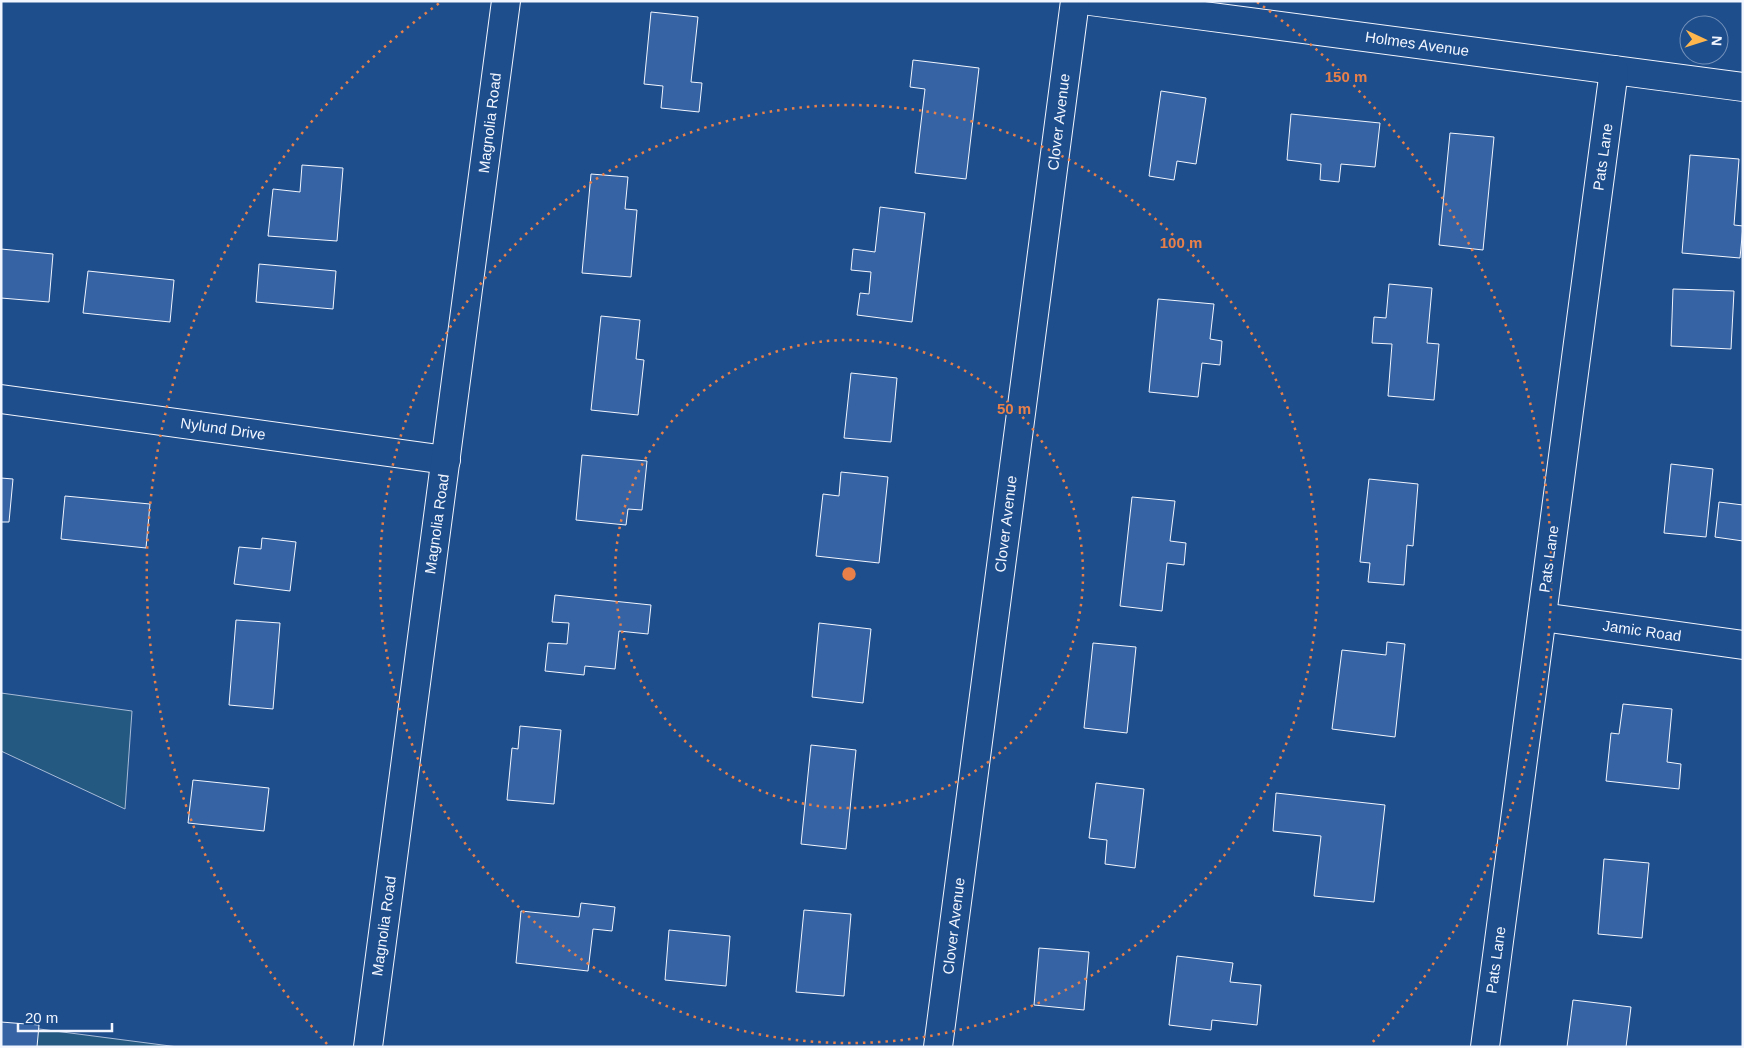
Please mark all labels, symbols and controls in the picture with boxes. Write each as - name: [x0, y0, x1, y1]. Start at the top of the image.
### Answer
- north arrow: [1679, 15, 1729, 65]
- street label: Holmes Avenue: [1364, 28, 1470, 59]
- text: N: [1709, 35, 1725, 47]
- text: 150 m: [1325, 68, 1367, 85]
- street label: Magnolia Road: [475, 72, 504, 174]
- street label: Clover Avenue: [1044, 73, 1073, 171]
- street label: Pats Lane: [1589, 122, 1616, 192]
- text: 100 m: [1160, 234, 1202, 251]
- text: 50 m: [997, 400, 1031, 417]
- street label: Nylund Drive: [179, 414, 267, 443]
- street label: Magnolia Road: [421, 473, 452, 575]
- street label: Clover Avenue: [991, 475, 1020, 573]
- street label: Pats Lane: [1535, 524, 1562, 594]
- centre of rings: [840, 565, 858, 583]
- street label: Jamic Road: [1602, 617, 1682, 644]
- street label: Magnolia Road: [368, 875, 399, 977]
- street label: Clover Avenue: [939, 877, 968, 975]
- street label: Pats Lane: [1482, 925, 1509, 995]
- scale bar: [18, 1000, 111, 1032]
- text: 20 m: [25, 1009, 58, 1026]

